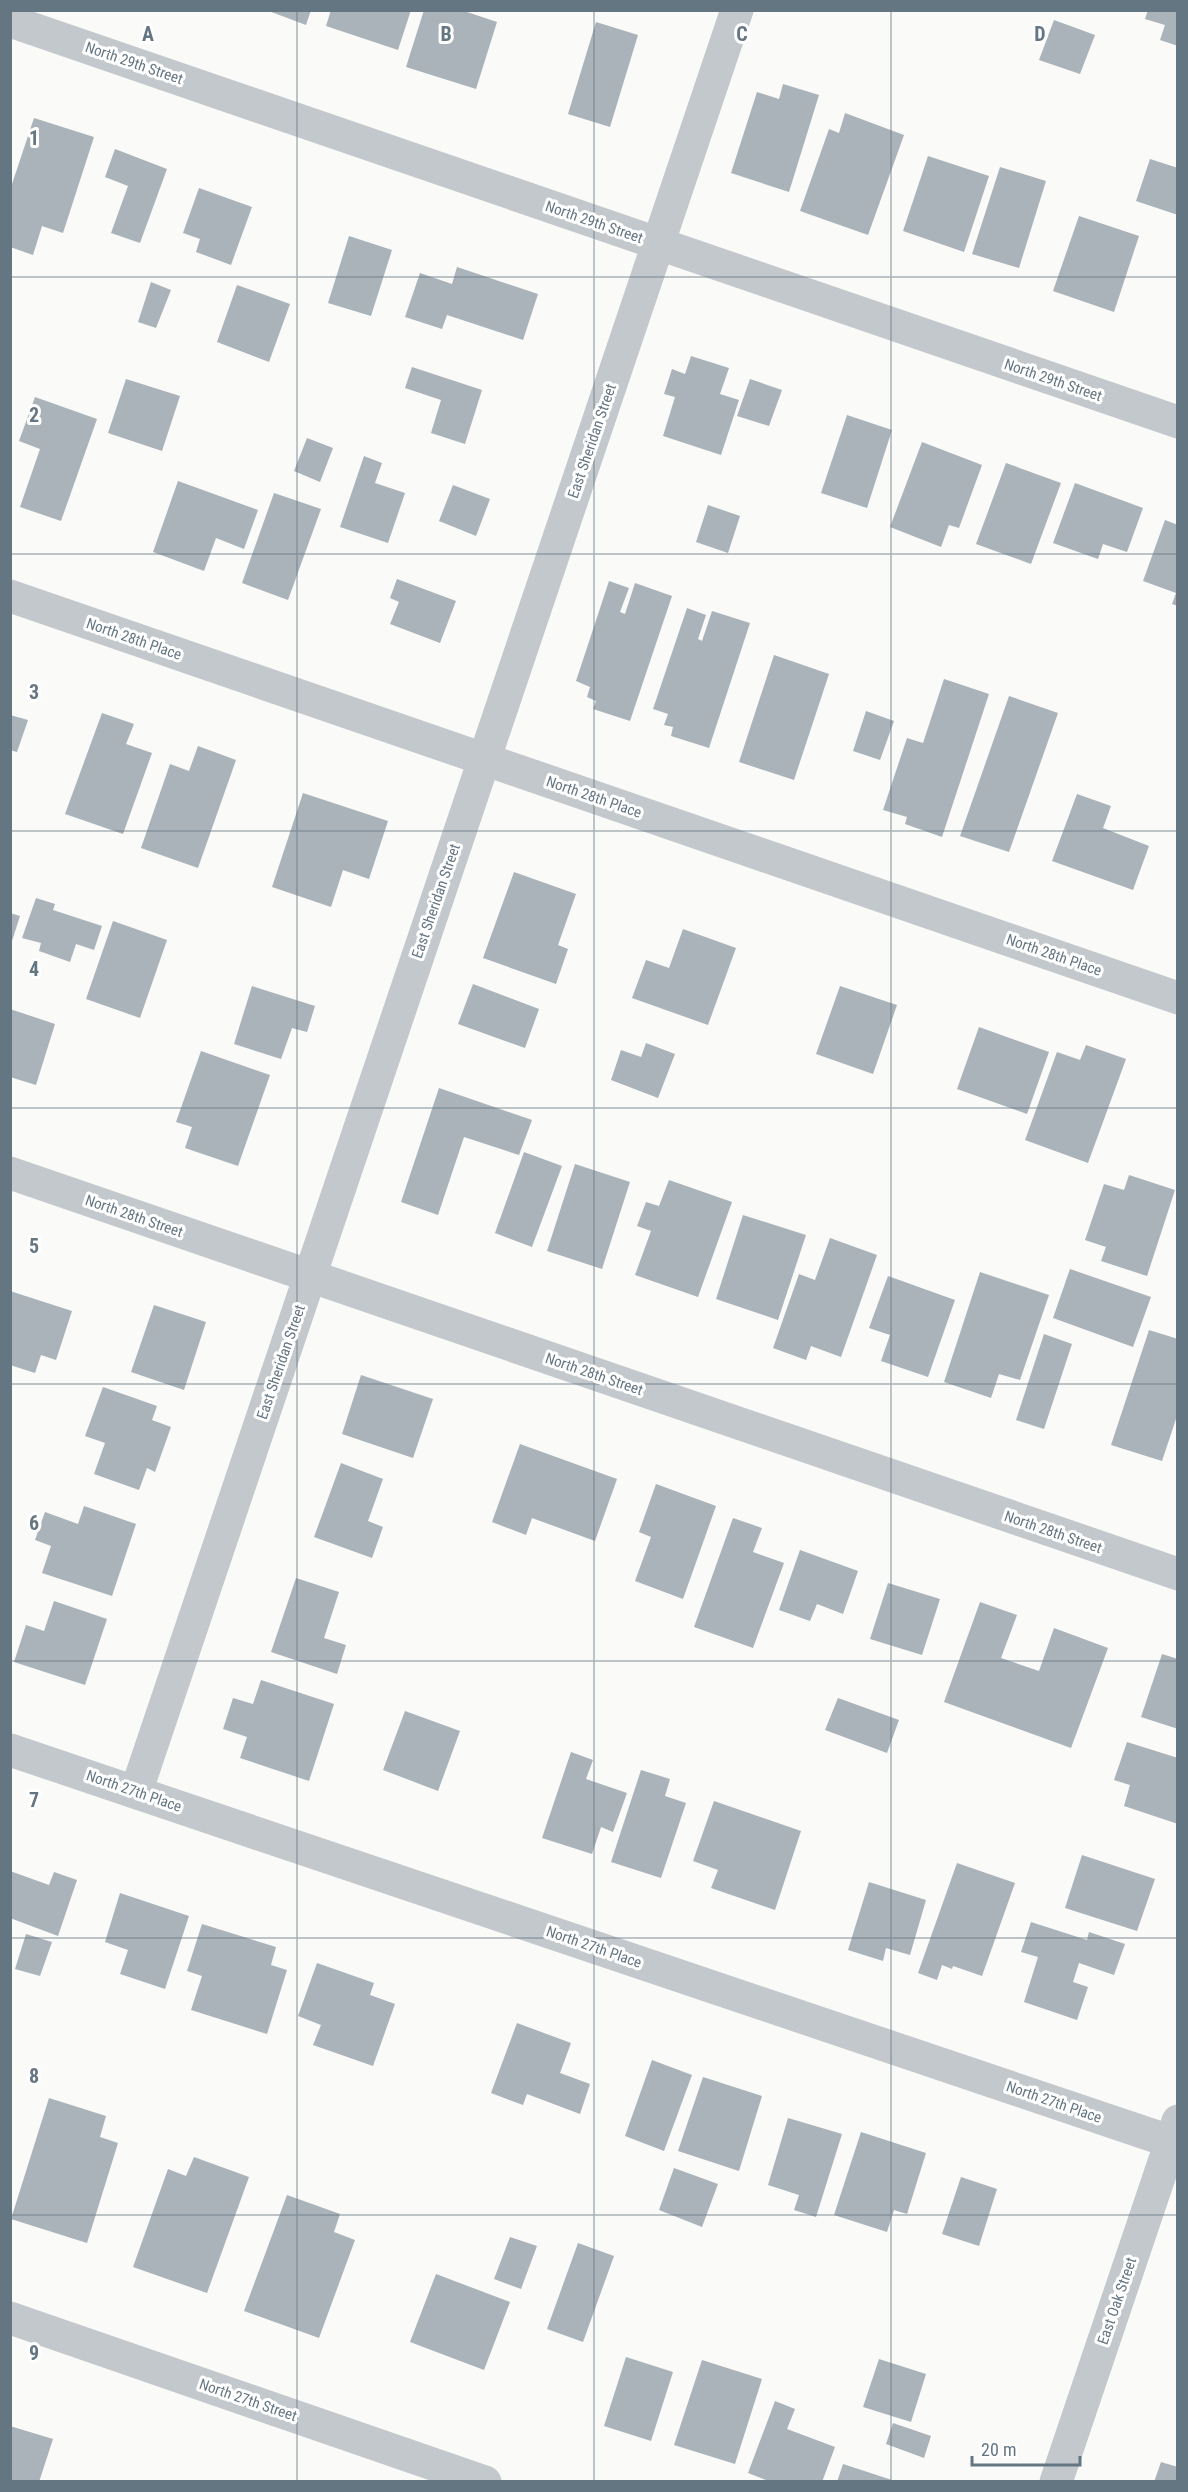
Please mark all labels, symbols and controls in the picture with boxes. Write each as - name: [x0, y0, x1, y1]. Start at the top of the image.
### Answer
- text: A: [142, 22, 154, 46]
- text: B: [440, 22, 452, 46]
- text: C: [736, 22, 748, 46]
- text: D: [1034, 22, 1046, 46]
- street label: North 29th Street: [83, 38, 185, 88]
- text: 1: [29, 126, 39, 150]
- street label: North 29th Street: [543, 197, 645, 247]
- street label: North 29th Street: [1002, 355, 1104, 405]
- street label: East Sheridan Street: [564, 381, 620, 501]
- text: 2: [29, 403, 39, 427]
- street label: North 28th Place: [84, 614, 184, 664]
- text: 3: [29, 680, 39, 704]
- street label: North 28th Place: [544, 772, 644, 822]
- street label: East Sheridan Street: [408, 841, 464, 961]
- street label: North 28th Place: [1004, 930, 1104, 980]
- text: 4: [29, 957, 39, 981]
- street label: North 28th Street: [83, 1191, 185, 1241]
- text: 5: [29, 1234, 39, 1258]
- street label: East Sheridan Street: [253, 1302, 309, 1422]
- street label: North 28th Street: [543, 1349, 645, 1399]
- street label: North 28th Street: [1002, 1507, 1104, 1557]
- text: 6: [29, 1511, 39, 1535]
- street label: North 27th Place: [84, 1766, 184, 1816]
- text: 7: [29, 1788, 39, 1812]
- street label: North 27th Place: [544, 1922, 644, 1972]
- text: 8: [29, 2064, 39, 2088]
- street label: North 27th Place: [1004, 2077, 1104, 2127]
- street label: East Oak Street: [1094, 2255, 1140, 2347]
- text: 9: [29, 2341, 39, 2365]
- street label: North 27th Street: [197, 2375, 299, 2425]
- scale bar: [972, 2429, 1080, 2467]
- text: 20 m: [981, 2439, 1016, 2460]

